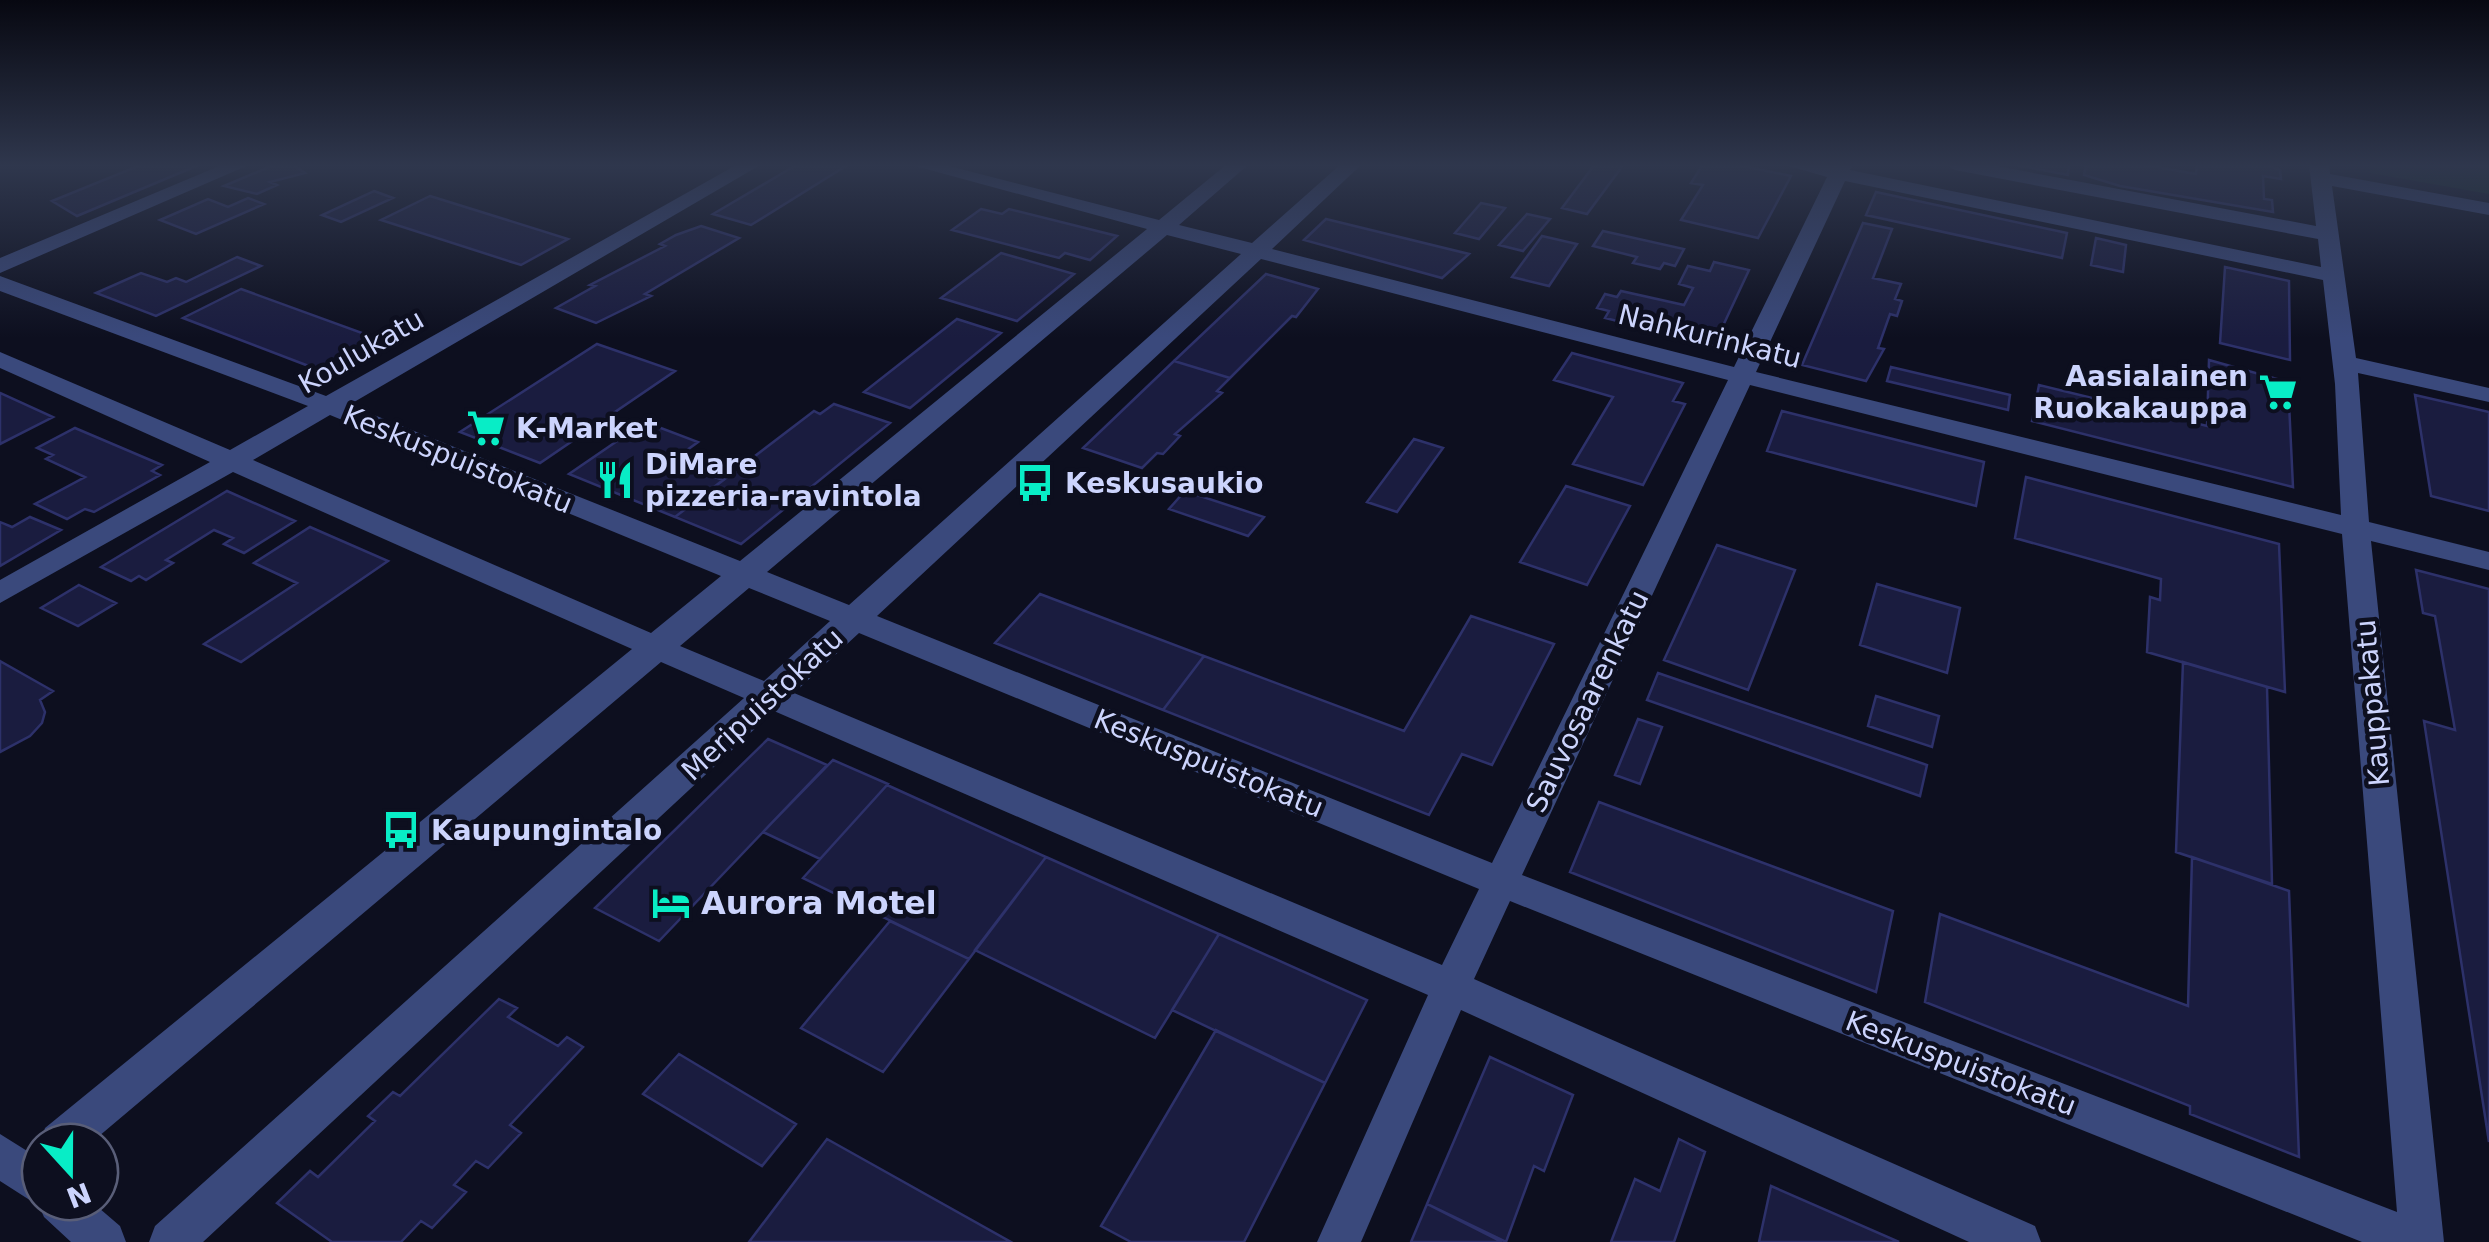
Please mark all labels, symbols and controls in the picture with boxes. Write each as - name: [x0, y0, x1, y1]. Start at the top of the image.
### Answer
- street label: Nahkurinkatu: [1615, 298, 1805, 375]
- street label: Koulukatu: [293, 302, 430, 400]
- place label: Aasialainen Ruokakauppa: [2033, 360, 2248, 425]
- supermarket icon: Aasialainen Ruokakauppa: [2257, 371, 2299, 413]
- street label: Keskuspuistokatu: [338, 398, 577, 520]
- supermarket icon: K-Market: [465, 407, 507, 449]
- place label: K-Market: [516, 412, 658, 445]
- place label: DiMare pizzeria-ravintola: [645, 448, 922, 513]
- restaurant icon: DiMare pizzeria-ravintola: [594, 459, 636, 501]
- bus stop icon: Keskusaukio: [1014, 462, 1056, 504]
- place label: Keskusaukio: [1065, 467, 1263, 500]
- street label: Sauvosaarenkatu: [1519, 585, 1655, 818]
- street label: Kauppakatu: [2349, 618, 2396, 788]
- street label: Meripuistokatu: [675, 621, 850, 787]
- street label: Keskuspuistokatu: [1089, 702, 1328, 824]
- bus stop icon: Kaupungintalo: [380, 809, 422, 851]
- place label: Kaupungintalo: [431, 814, 662, 847]
- hotel icon: Aurora Motel: [650, 882, 692, 924]
- place label: Aurora Motel: [701, 884, 937, 922]
- street label: Keskuspuistokatu: [1841, 1004, 2081, 1123]
- north arrow: [20, 1122, 120, 1222]
- text: N: [62, 1175, 96, 1214]

